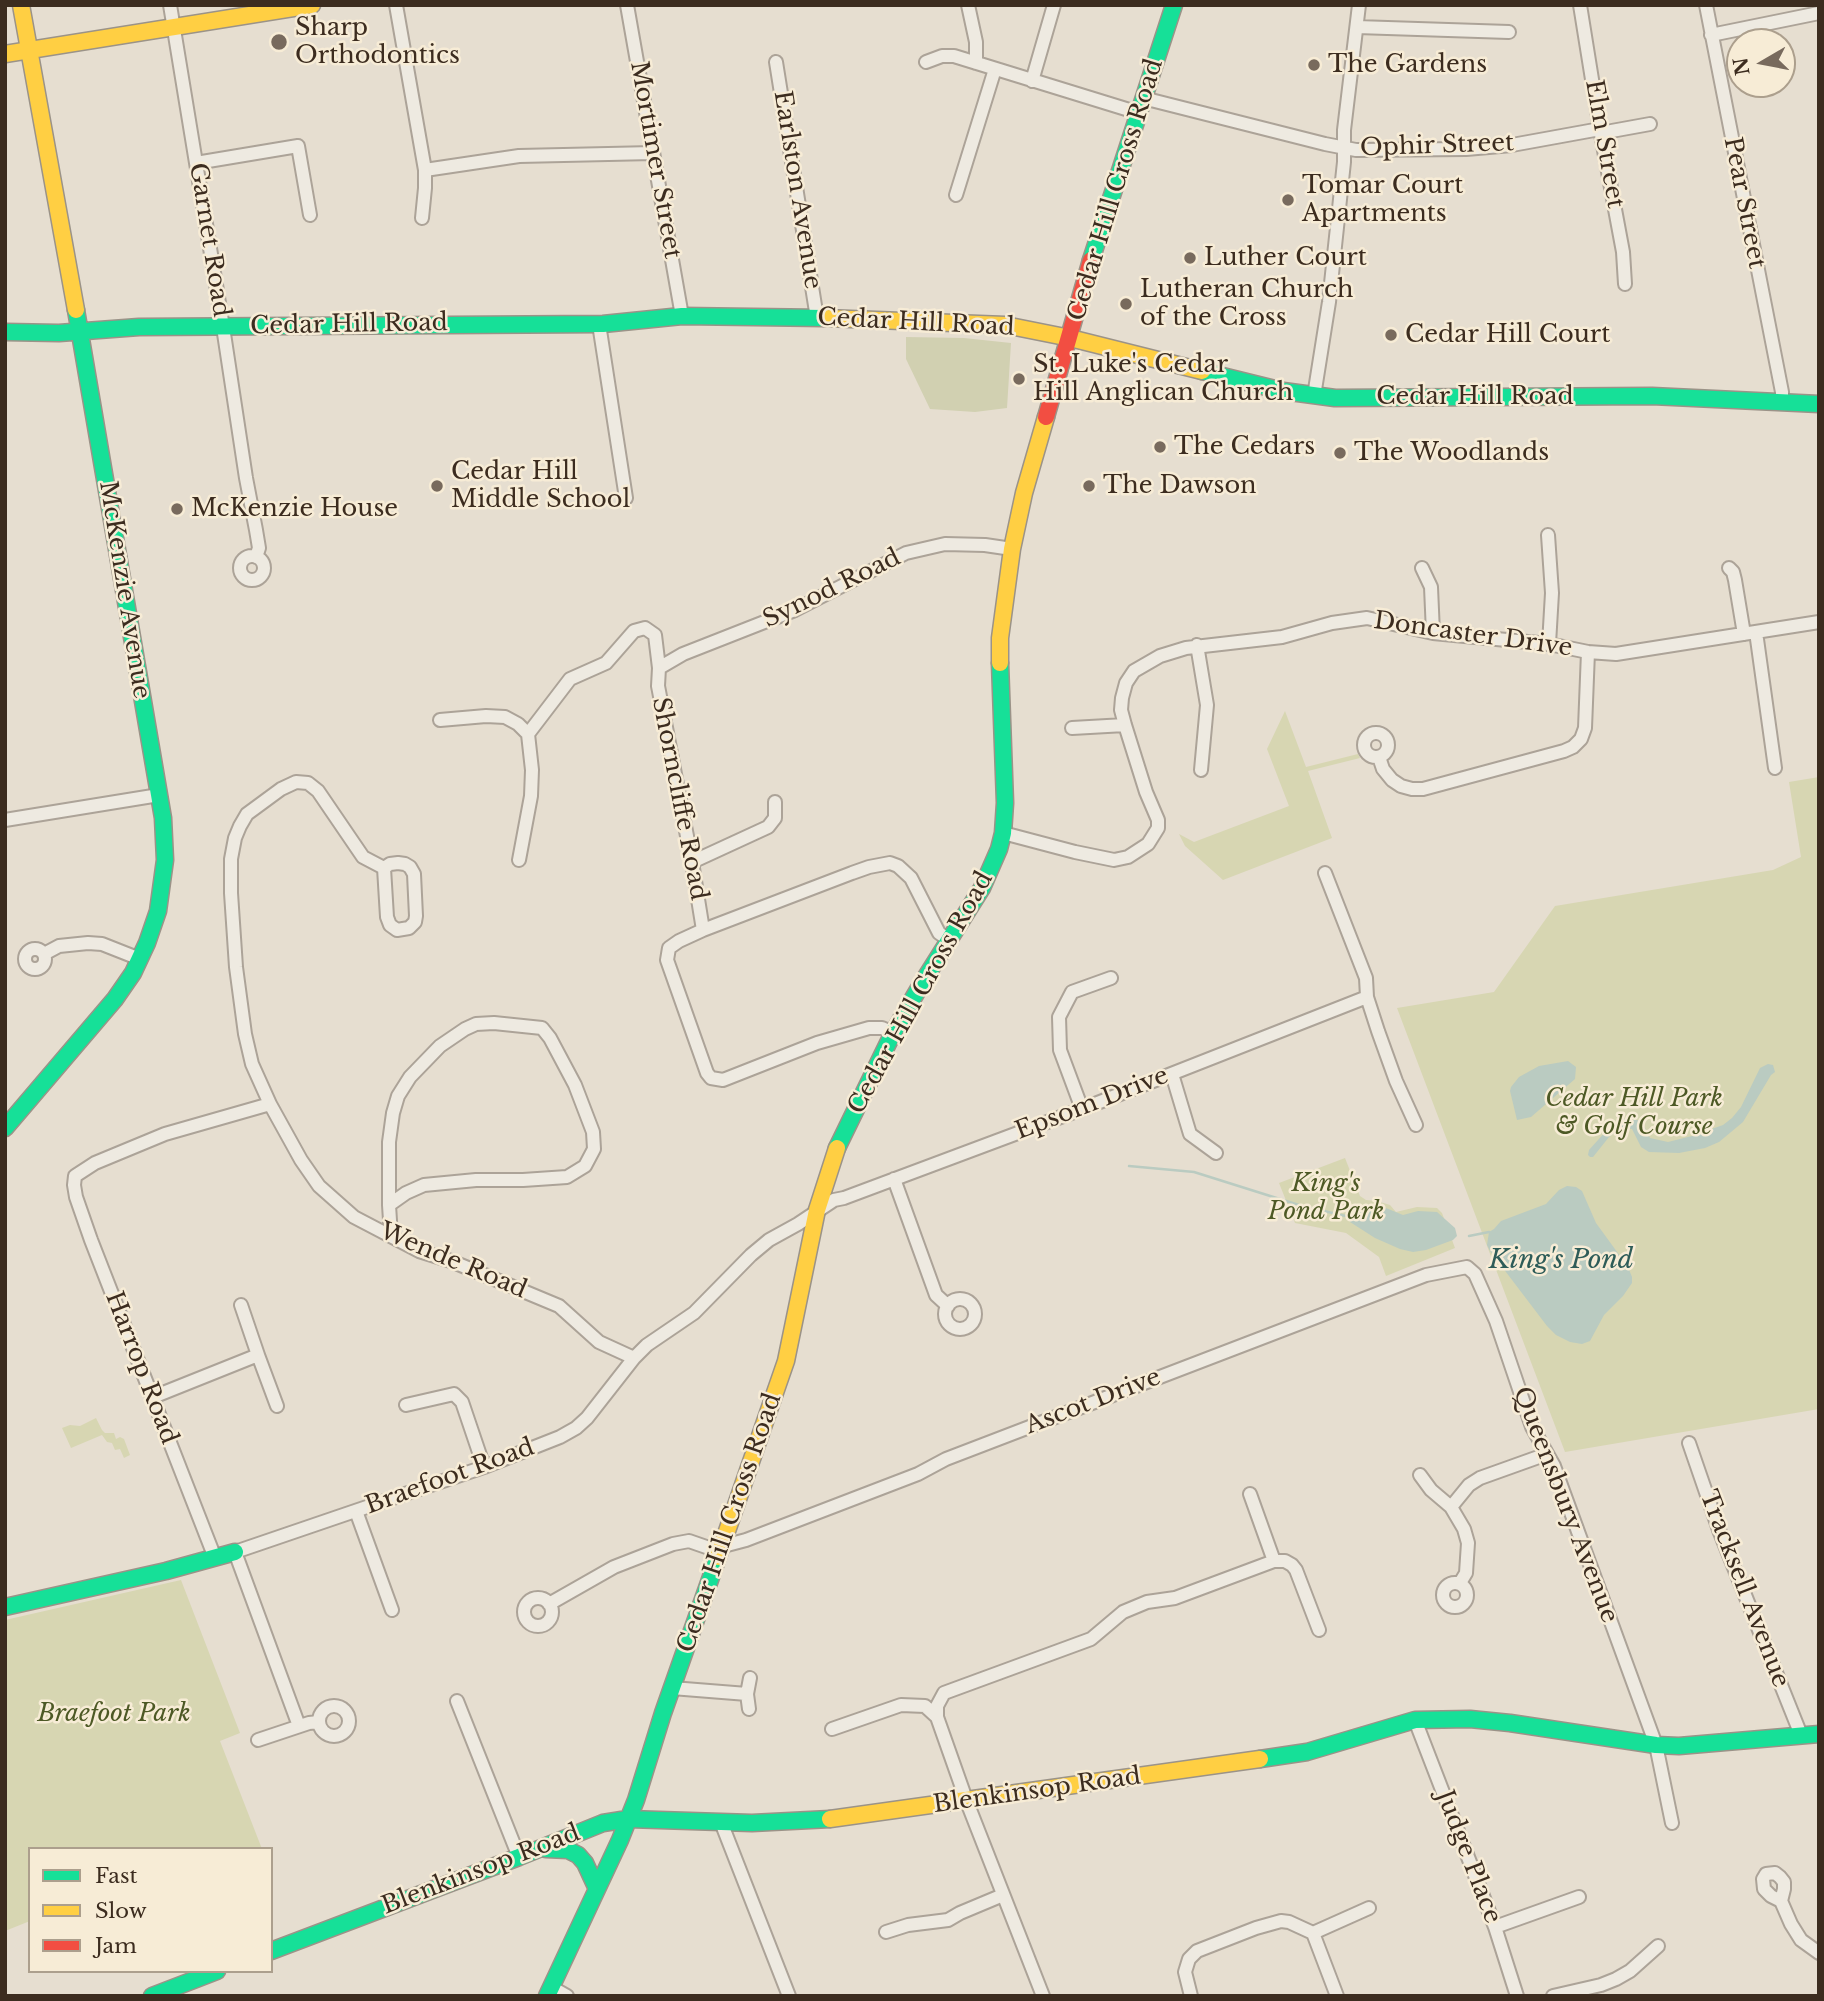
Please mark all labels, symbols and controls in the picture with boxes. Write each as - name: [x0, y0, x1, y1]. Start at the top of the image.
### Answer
- place label: Sharp Orthodontics: [295, 14, 460, 70]
- north arrow: [1726, 28, 1796, 98]
- marker: Sharp Orthodontics: [269, 32, 289, 52]
- place label: The Gardens: [1328, 51, 1487, 79]
- street label: Cedar Hill Cross Road: [1062, 56, 1170, 324]
- text: N: [1729, 56, 1755, 77]
- marker: The Gardens: [1306, 57, 1322, 73]
- street label: Mortimer Street: [623, 59, 687, 261]
- street label: Elm Street: [1579, 77, 1629, 211]
- street label: Earlston Avenue: [767, 89, 827, 291]
- street label: Ophir Street: [1359, 129, 1515, 163]
- street label: Pear Street: [1717, 135, 1771, 271]
- street label: Garnet Road: [183, 161, 235, 319]
- place label: Tomar Court Apartments: [1302, 172, 1463, 228]
- marker: Tomar Court Apartments: [1280, 192, 1296, 208]
- place label: Luther Court: [1204, 244, 1367, 272]
- marker: Luther Court: [1182, 250, 1198, 266]
- place label: Lutheran Church of the Cross: [1140, 276, 1353, 332]
- marker: Lutheran Church of the Cross: [1118, 296, 1134, 312]
- street label: Cedar Hill Road: [817, 303, 1015, 343]
- street label: Cedar Hill Road: [250, 309, 448, 341]
- place label: Cedar Hill Court: [1405, 321, 1610, 349]
- marker: Cedar Hill Court: [1383, 327, 1399, 343]
- place label: St. Luke's Cedar Hill Anglican Church: [1033, 351, 1293, 407]
- marker: St. Luke's Cedar Hill Anglican Church: [1011, 371, 1027, 387]
- street label: Cedar Hill Road: [1376, 383, 1574, 411]
- place label: The Cedars: [1174, 433, 1315, 461]
- marker: The Cedars: [1152, 439, 1168, 455]
- place label: The Woodlands: [1354, 439, 1549, 467]
- marker: The Woodlands: [1332, 445, 1348, 461]
- place label: Cedar Hill Middle School: [451, 458, 630, 514]
- place label: The Dawson: [1103, 472, 1257, 500]
- marker: Cedar Hill Middle School: [429, 478, 445, 494]
- marker: The Dawson: [1081, 478, 1097, 494]
- street label: McKenzie Avenue: [93, 479, 155, 701]
- place label: McKenzie House: [191, 495, 398, 523]
- marker: McKenzie House: [169, 501, 185, 517]
- street label: Synod Road: [758, 543, 906, 635]
- street label: Doncaster Drive: [1372, 607, 1574, 663]
- street label: Shorncliffe Road: [645, 695, 713, 903]
- street label: Cedar Hill Cross Road: [842, 867, 1000, 1119]
- street label: Epsom Drive: [1011, 1062, 1173, 1146]
- park label: Cedar Hill Park & Golf Course: [1545, 1085, 1723, 1141]
- park label: King's Pond Park: [1268, 1170, 1384, 1226]
- street label: Wende Road: [375, 1217, 531, 1305]
- water label: King's Pond: [1489, 1245, 1633, 1277]
- street label: Harrop Road: [99, 1288, 183, 1448]
- street label: Ascot Drive: [1021, 1363, 1165, 1441]
- street label: Queensbury Avenue: [1507, 1383, 1623, 1627]
- street label: Cedar Hill Cross Road: [672, 1390, 788, 1656]
- street label: Braefoot Road: [362, 1433, 538, 1521]
- street label: Tracksell Avenue: [1693, 1487, 1795, 1691]
- park label: Braefoot Park: [37, 1700, 191, 1728]
- street label: Blenkinsop Road: [931, 1762, 1143, 1820]
- street label: Judge Place: [1429, 1786, 1507, 1928]
- street label: Blenkinsop Road: [378, 1819, 584, 1921]
- legend: [28, 1847, 273, 1973]
- text: Fast: [95, 1863, 137, 1889]
- text: Slow: [95, 1898, 147, 1924]
- text: Jam: [95, 1933, 137, 1959]

